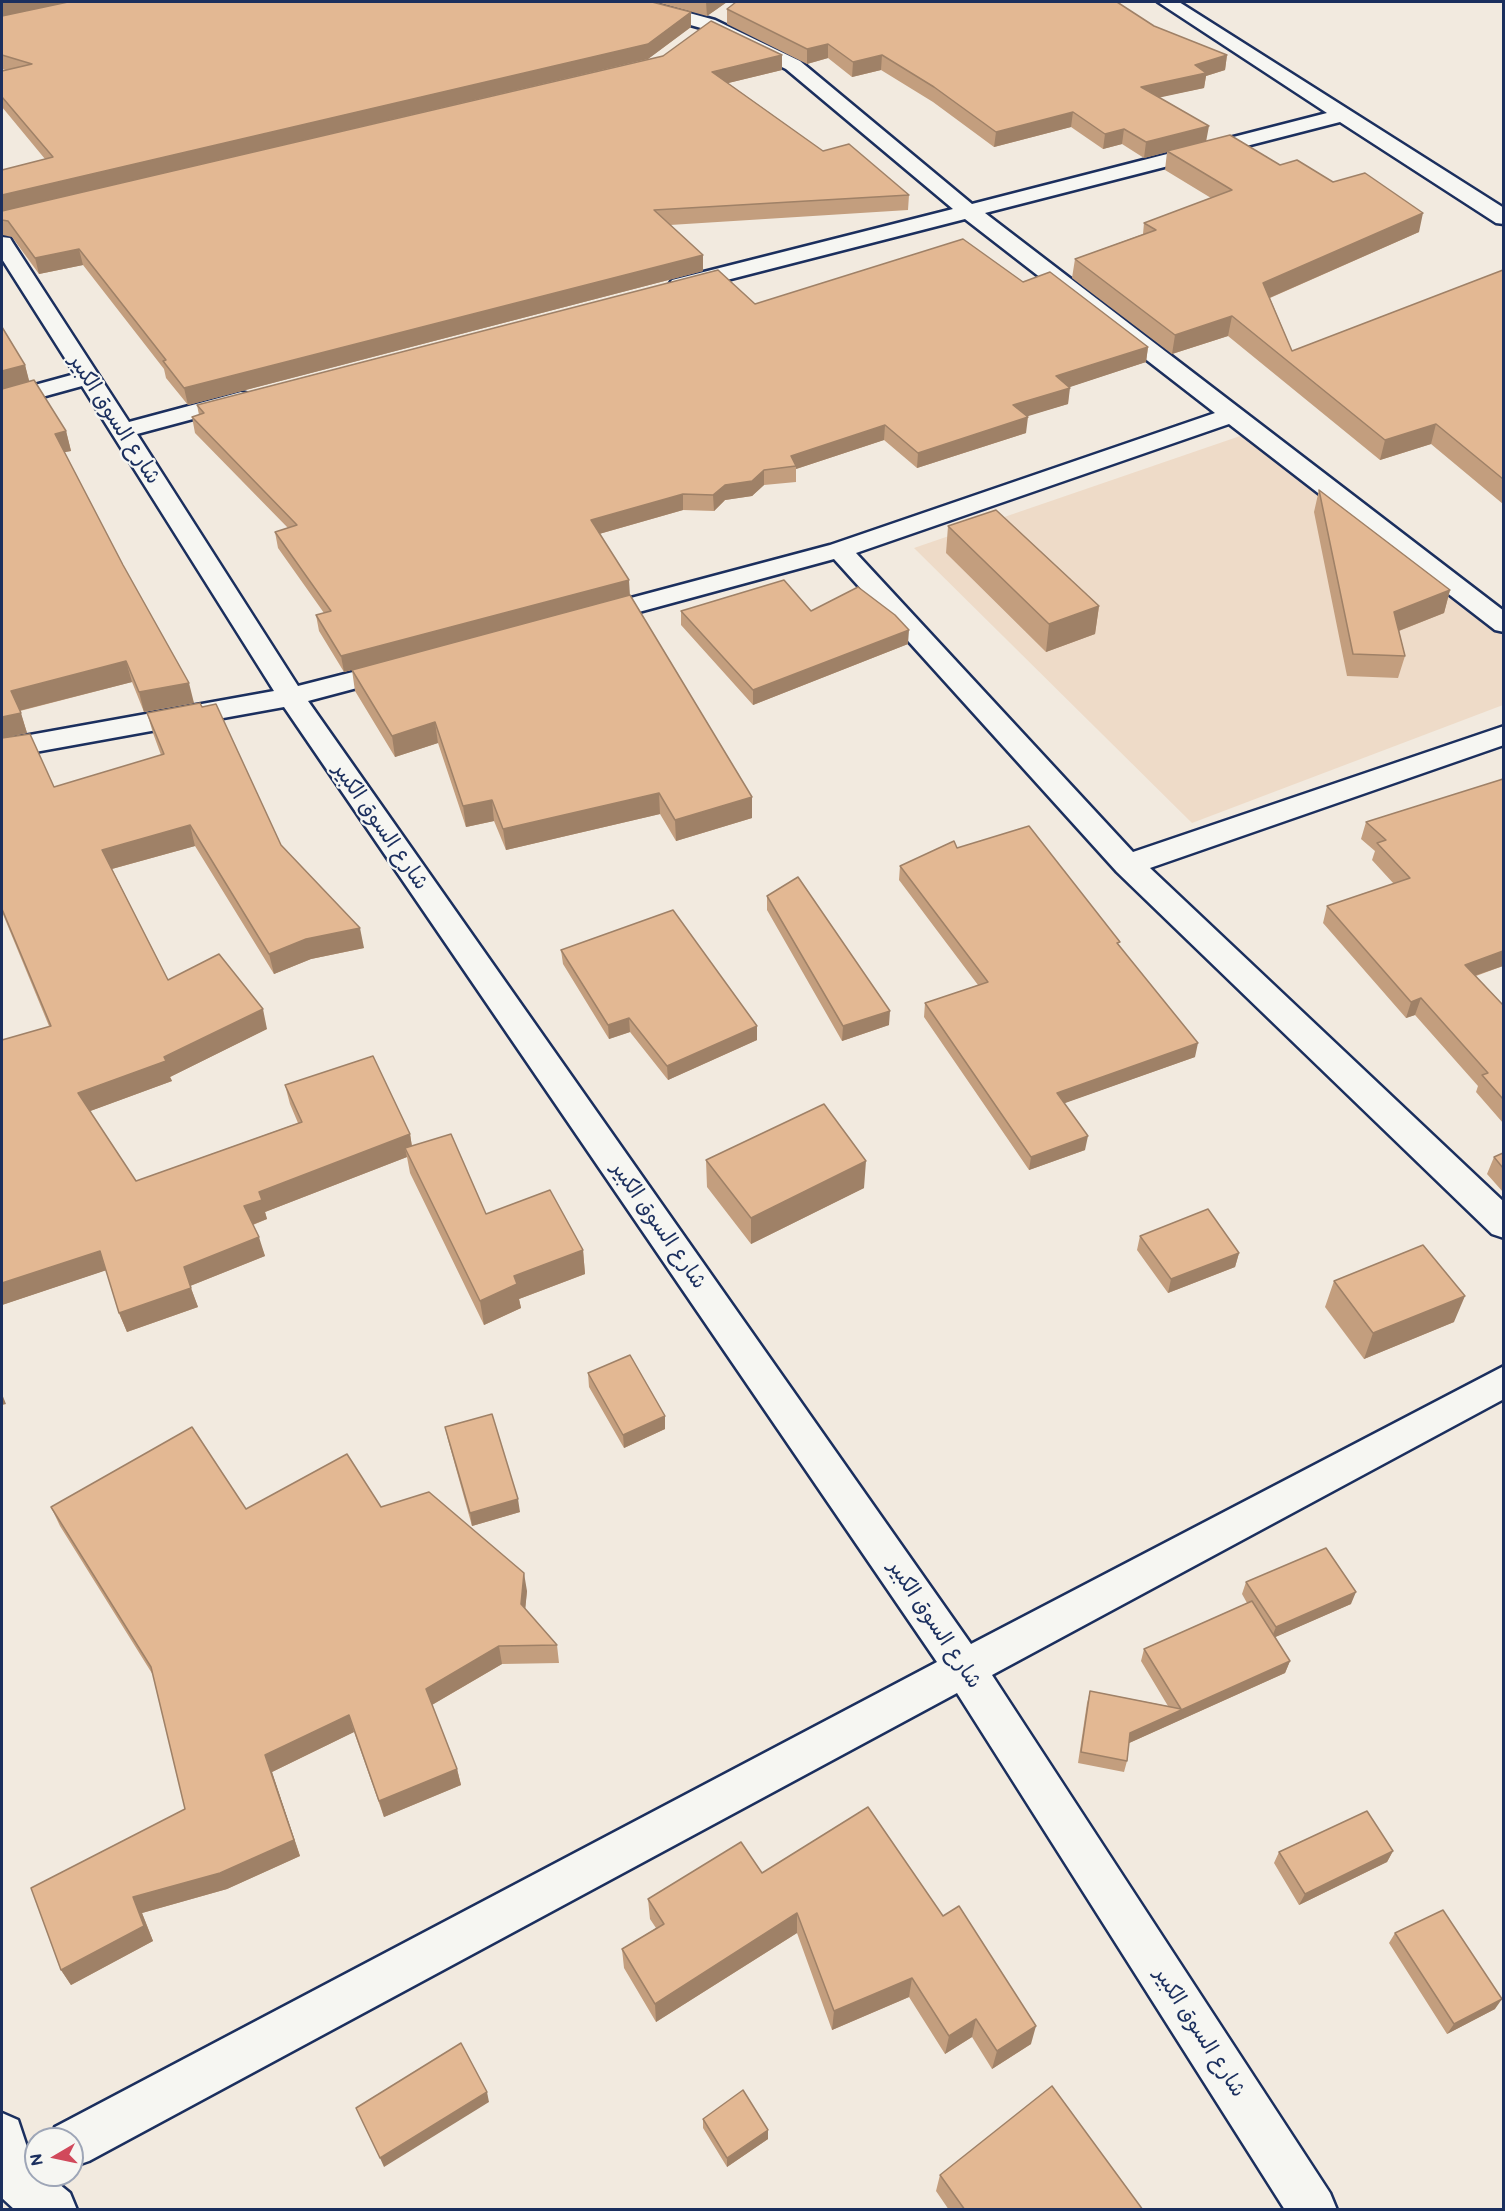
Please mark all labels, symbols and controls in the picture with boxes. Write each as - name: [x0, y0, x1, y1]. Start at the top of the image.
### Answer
- street label: شارع السوق الكبير: [63, 351, 165, 489]
- street label: شارع السوق الكبير: [327, 759, 433, 895]
- street label: شارع السوق الكبير: [605, 1158, 711, 1294]
- street label: شارع السوق الكبير: [882, 1556, 986, 1694]
- street label: شارع السوق الكبير: [1148, 1964, 1250, 2102]
- north arrow: [24, 2127, 84, 2187]
- text: N: [27, 2152, 48, 2167]

